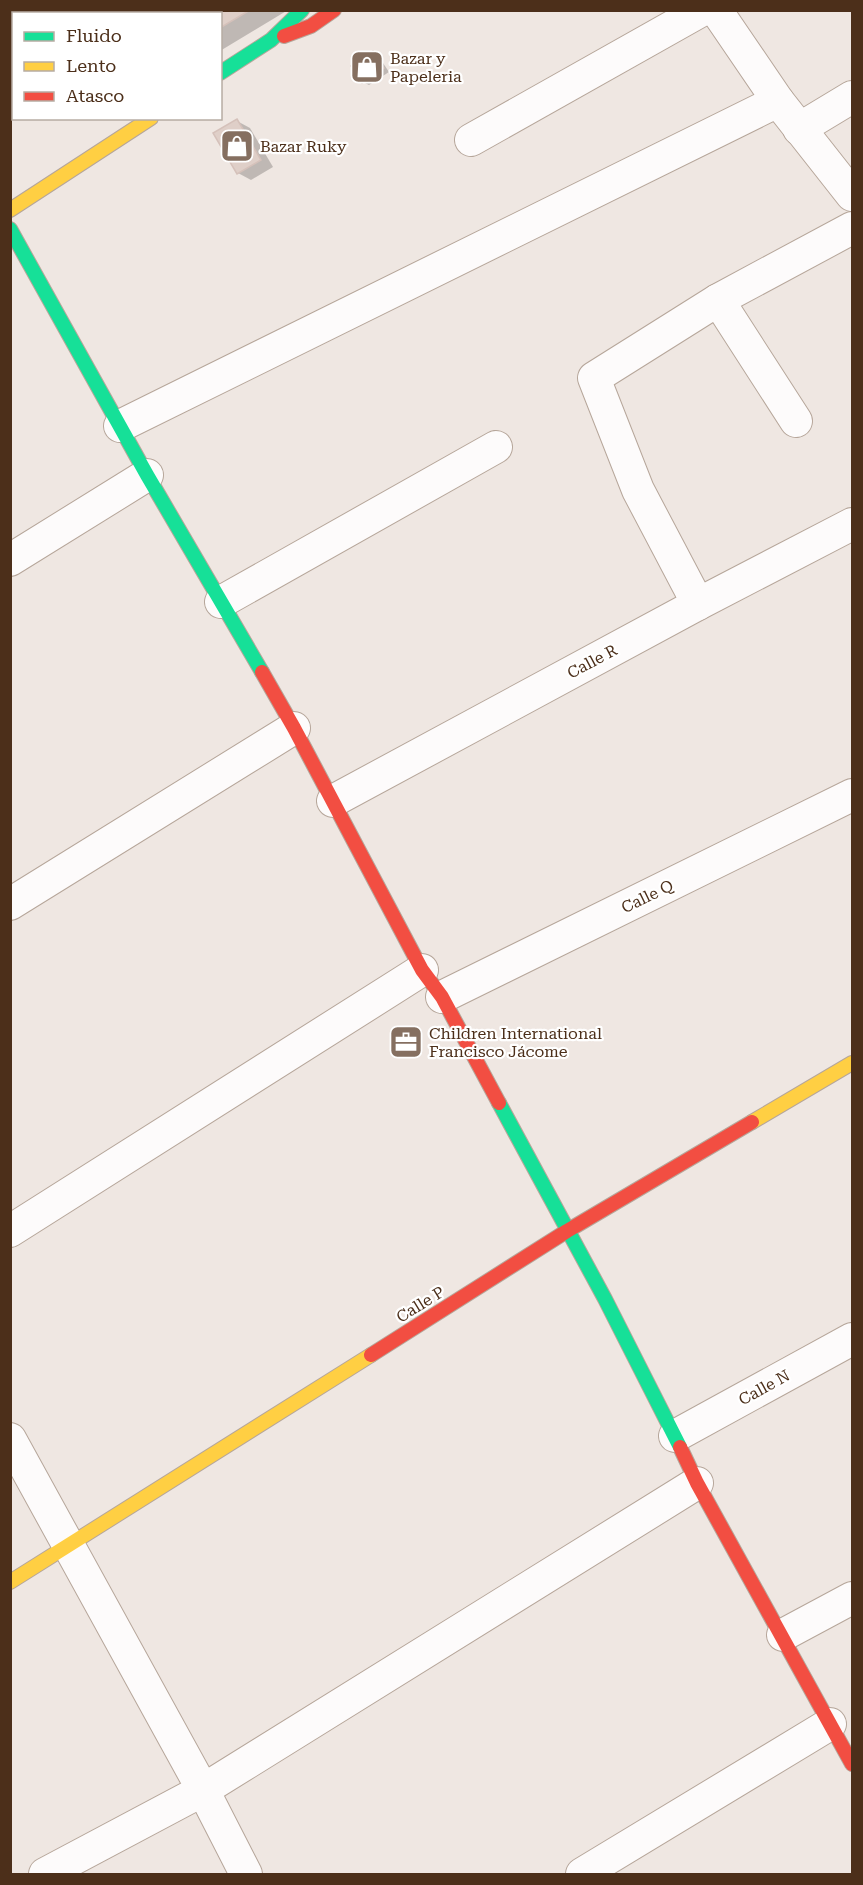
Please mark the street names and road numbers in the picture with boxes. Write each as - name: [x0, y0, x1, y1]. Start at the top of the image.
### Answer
- street label: Calle R: [564, 640, 621, 683]
- street label: Calle Q: [618, 876, 676, 917]
- street label: Calle P: [393, 1282, 448, 1327]
- street label: Calle N: [735, 1366, 793, 1409]

